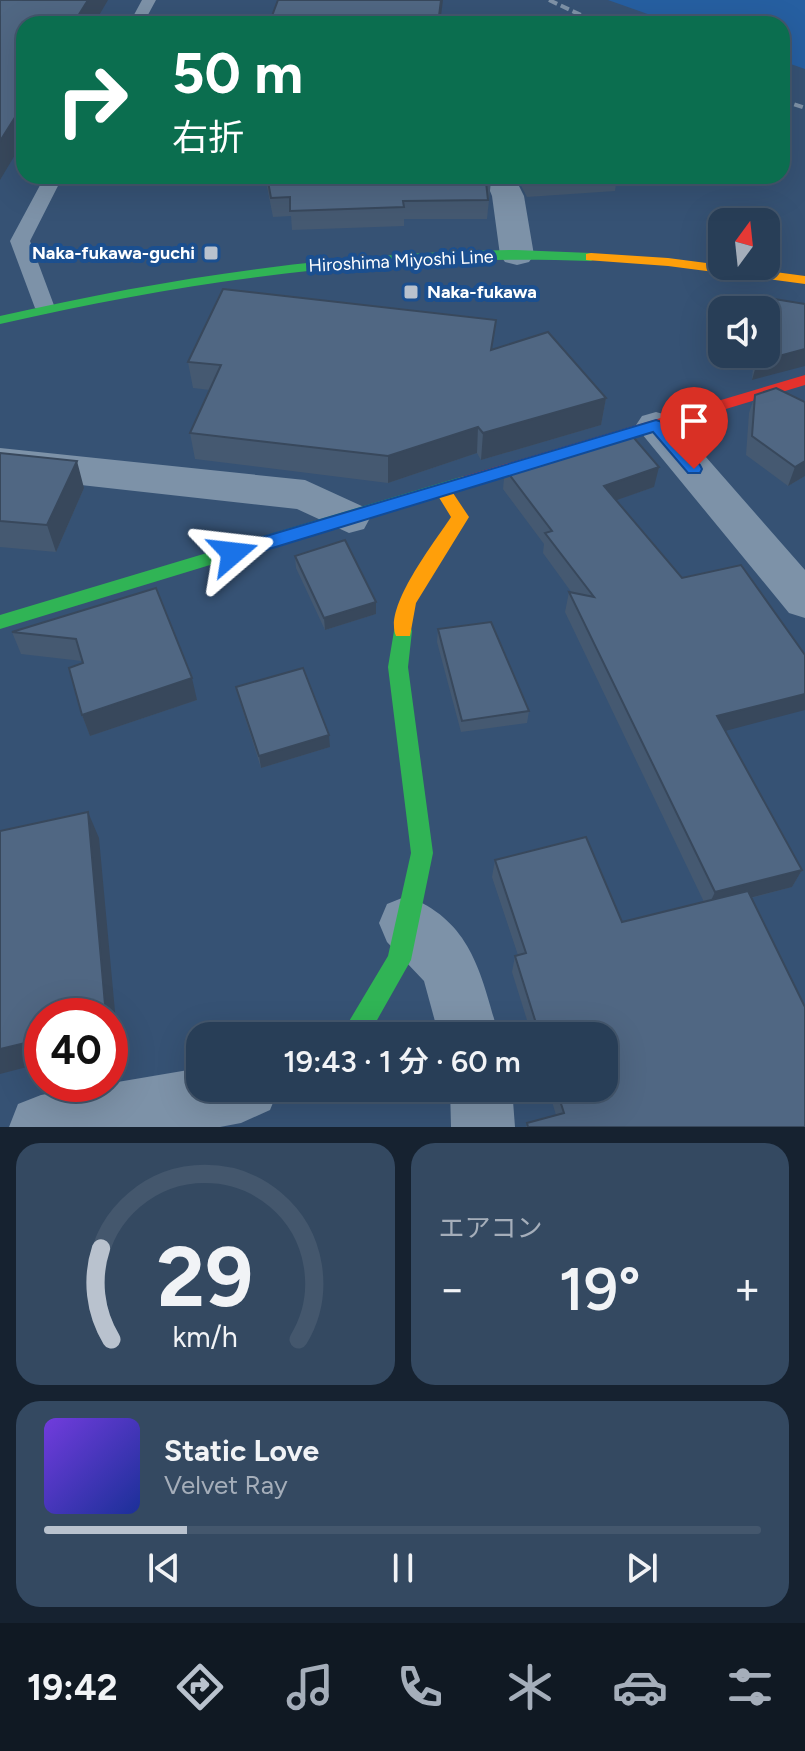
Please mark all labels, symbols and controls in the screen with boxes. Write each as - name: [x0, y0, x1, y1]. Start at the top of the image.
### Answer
- text: 50 m: [172, 40, 303, 107]
- icon: right: [40, 48, 144, 152]
- text: 右折: [172, 116, 244, 159]
- north arrow: [708, 208, 780, 280]
- map controls: [708, 208, 780, 368]
- place label: Naka-fukawa-guchi: [32, 242, 195, 264]
- marker: Naka-fukawa-guchi: [202, 244, 220, 262]
- street label: Hiroshima Miyoshi Line: [308, 245, 494, 277]
- place label: Naka-fukawa: [427, 281, 537, 303]
- marker: Naka-fukawa: [402, 283, 420, 301]
- button: sound: [708, 296, 780, 368]
- pin: [660, 387, 728, 469]
- icon: arrive: [672, 399, 716, 443]
- position arrow: [191, 511, 275, 595]
- speed limit sign: 40: [24, 998, 128, 1102]
- text: 19:43 · 1 分 · 60 m: [283, 1043, 521, 1080]
- text: エアコン: [439, 1212, 543, 1244]
- text: 29: [157, 1227, 253, 1327]
- text: 19°: [559, 1253, 641, 1325]
- text: −: [439, 1262, 466, 1315]
- text: +: [734, 1262, 761, 1315]
- text: km/h: [173, 1320, 238, 1354]
- text: Static Love: [164, 1432, 319, 1469]
- text: Velvet Ray: [164, 1469, 288, 1501]
- icon: previous: [142, 1546, 186, 1590]
- icon: pause: [381, 1546, 425, 1590]
- icon: next: [620, 1546, 664, 1590]
- icon: directions: [172, 1659, 228, 1715]
- icon: music: [282, 1659, 338, 1715]
- icon: phone: [392, 1659, 448, 1715]
- icon: climate: [502, 1659, 558, 1715]
- icon: car: [612, 1659, 668, 1715]
- icon: filters: [722, 1659, 778, 1715]
- text: 19:42: [27, 1666, 118, 1709]

